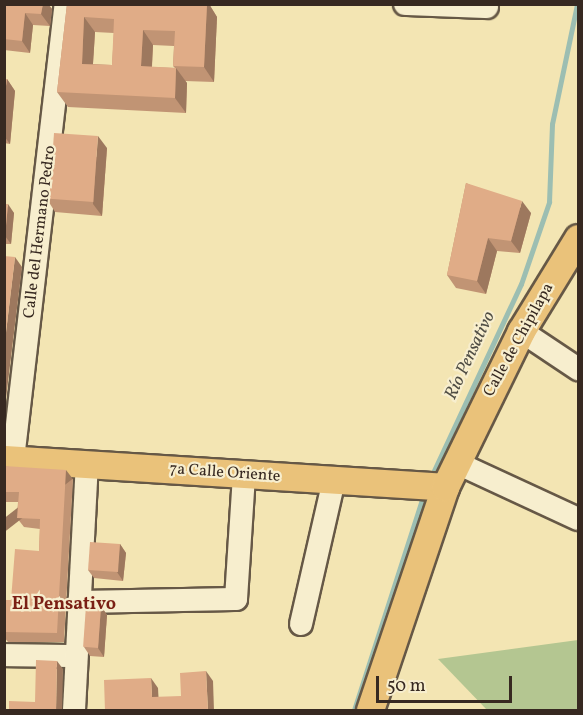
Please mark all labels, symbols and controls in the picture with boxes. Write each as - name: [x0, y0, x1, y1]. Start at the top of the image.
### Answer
- street label: Calle del Hermano Pedro: [20, 145, 60, 319]
- street label: Calle de Chipilapa: [480, 280, 558, 400]
- water label: Río Pensativo: [441, 308, 501, 404]
- street label: 7a Calle Oriente: [169, 460, 281, 486]
- district label: El Pensativo: [12, 594, 116, 616]
- scale bar: [379, 664, 516, 702]
- text: 50 m: [387, 674, 426, 699]

